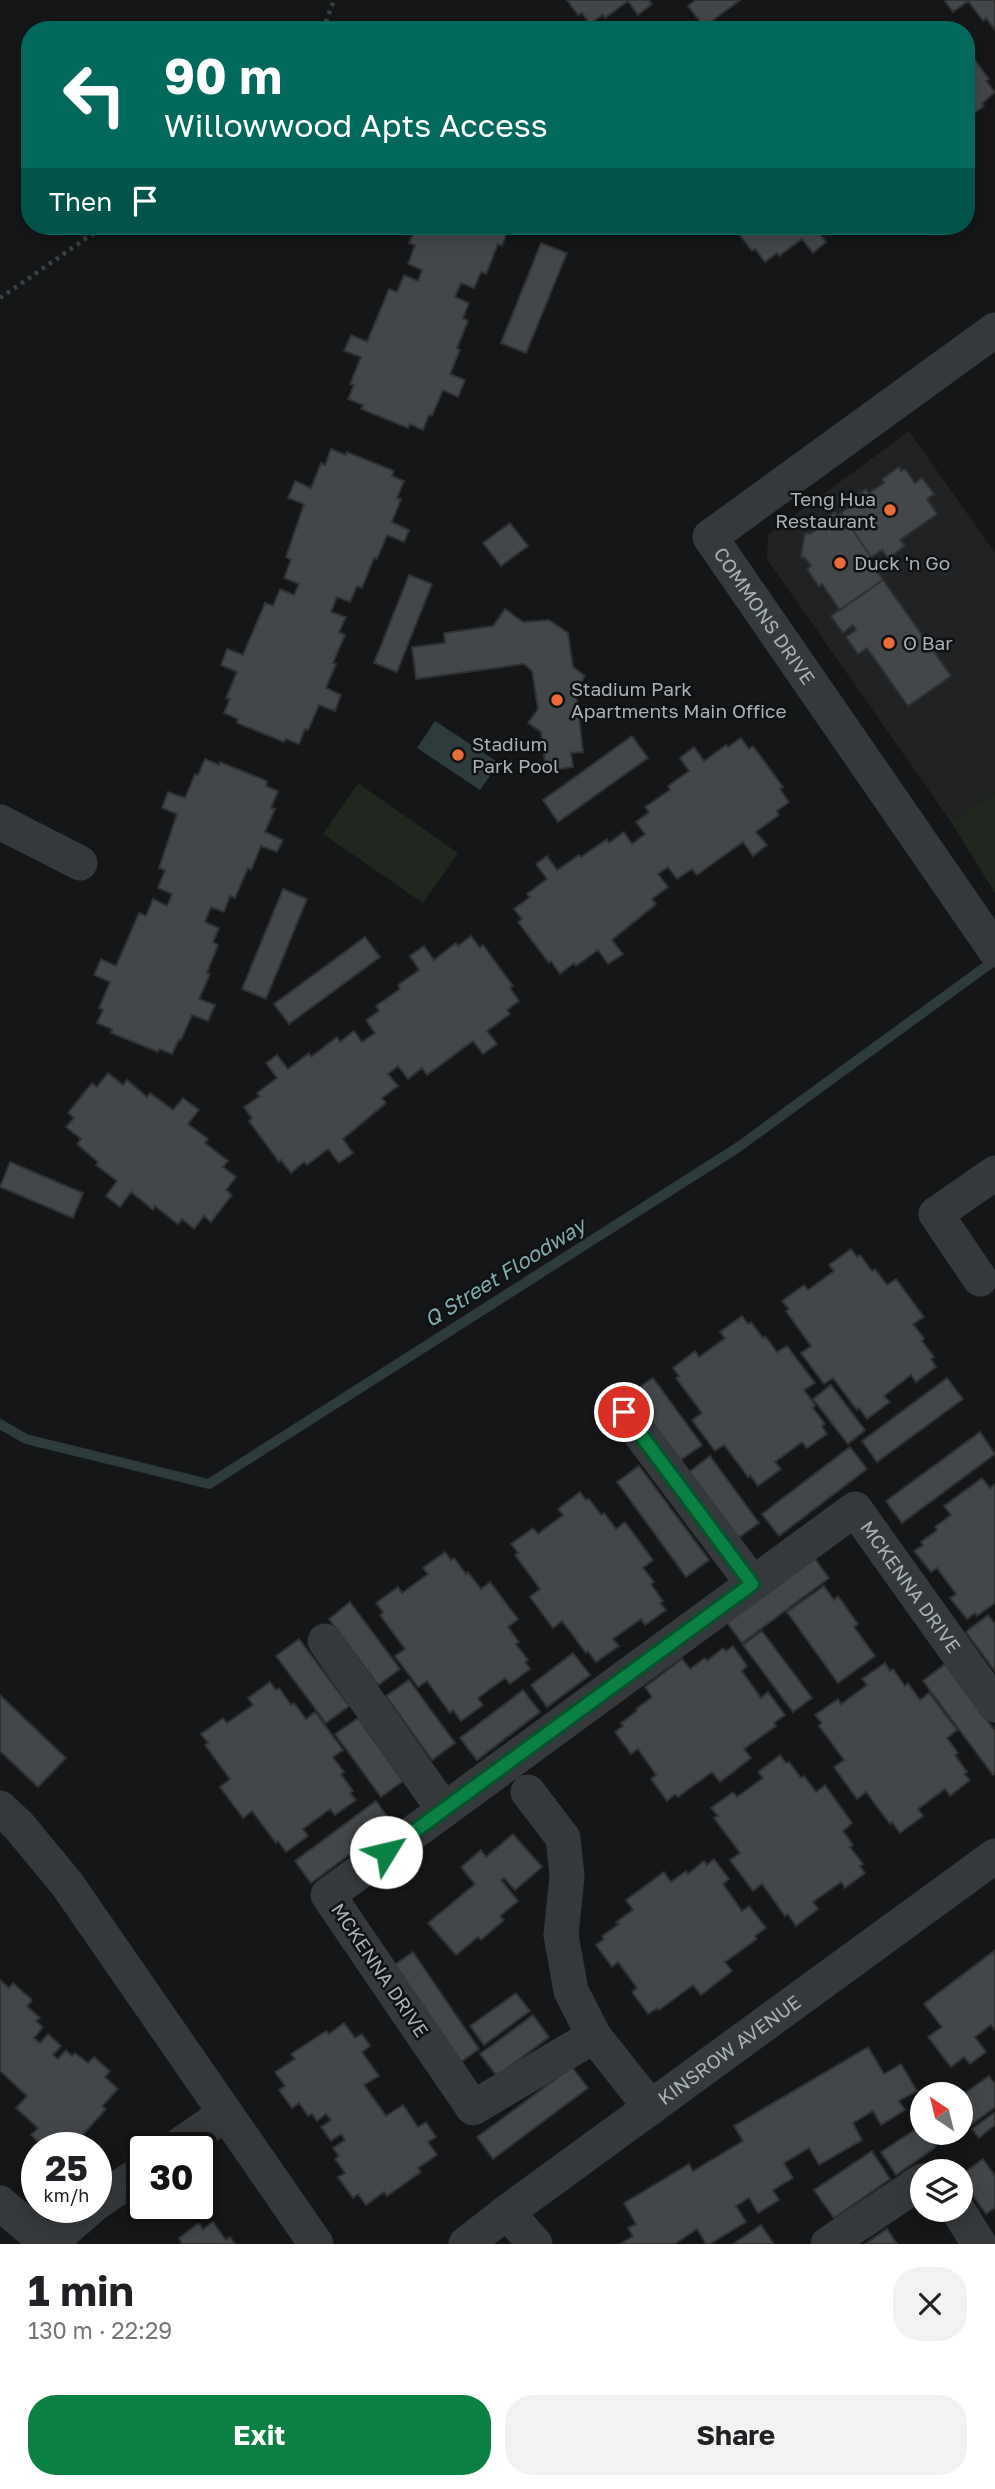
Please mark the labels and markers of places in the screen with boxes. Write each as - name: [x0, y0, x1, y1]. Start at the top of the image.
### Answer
- place label: Teng Hua Restaurant: [775, 487, 876, 532]
- marker: Teng Hua Restaurant: [882, 502, 898, 518]
- place label: Duck 'n Go: [854, 551, 950, 574]
- marker: Duck 'n Go: [832, 555, 848, 571]
- place label: O Bar: [903, 631, 953, 654]
- marker: O Bar: [881, 635, 897, 651]
- place label: Stadium Park Apartments Main Office: [571, 677, 786, 722]
- marker: Stadium Park Apartments Main Office: [549, 692, 565, 708]
- place label: Stadium Park Pool: [472, 732, 559, 777]
- marker: Stadium Park Pool: [450, 747, 466, 763]
- pin: [594, 1382, 654, 1442]

